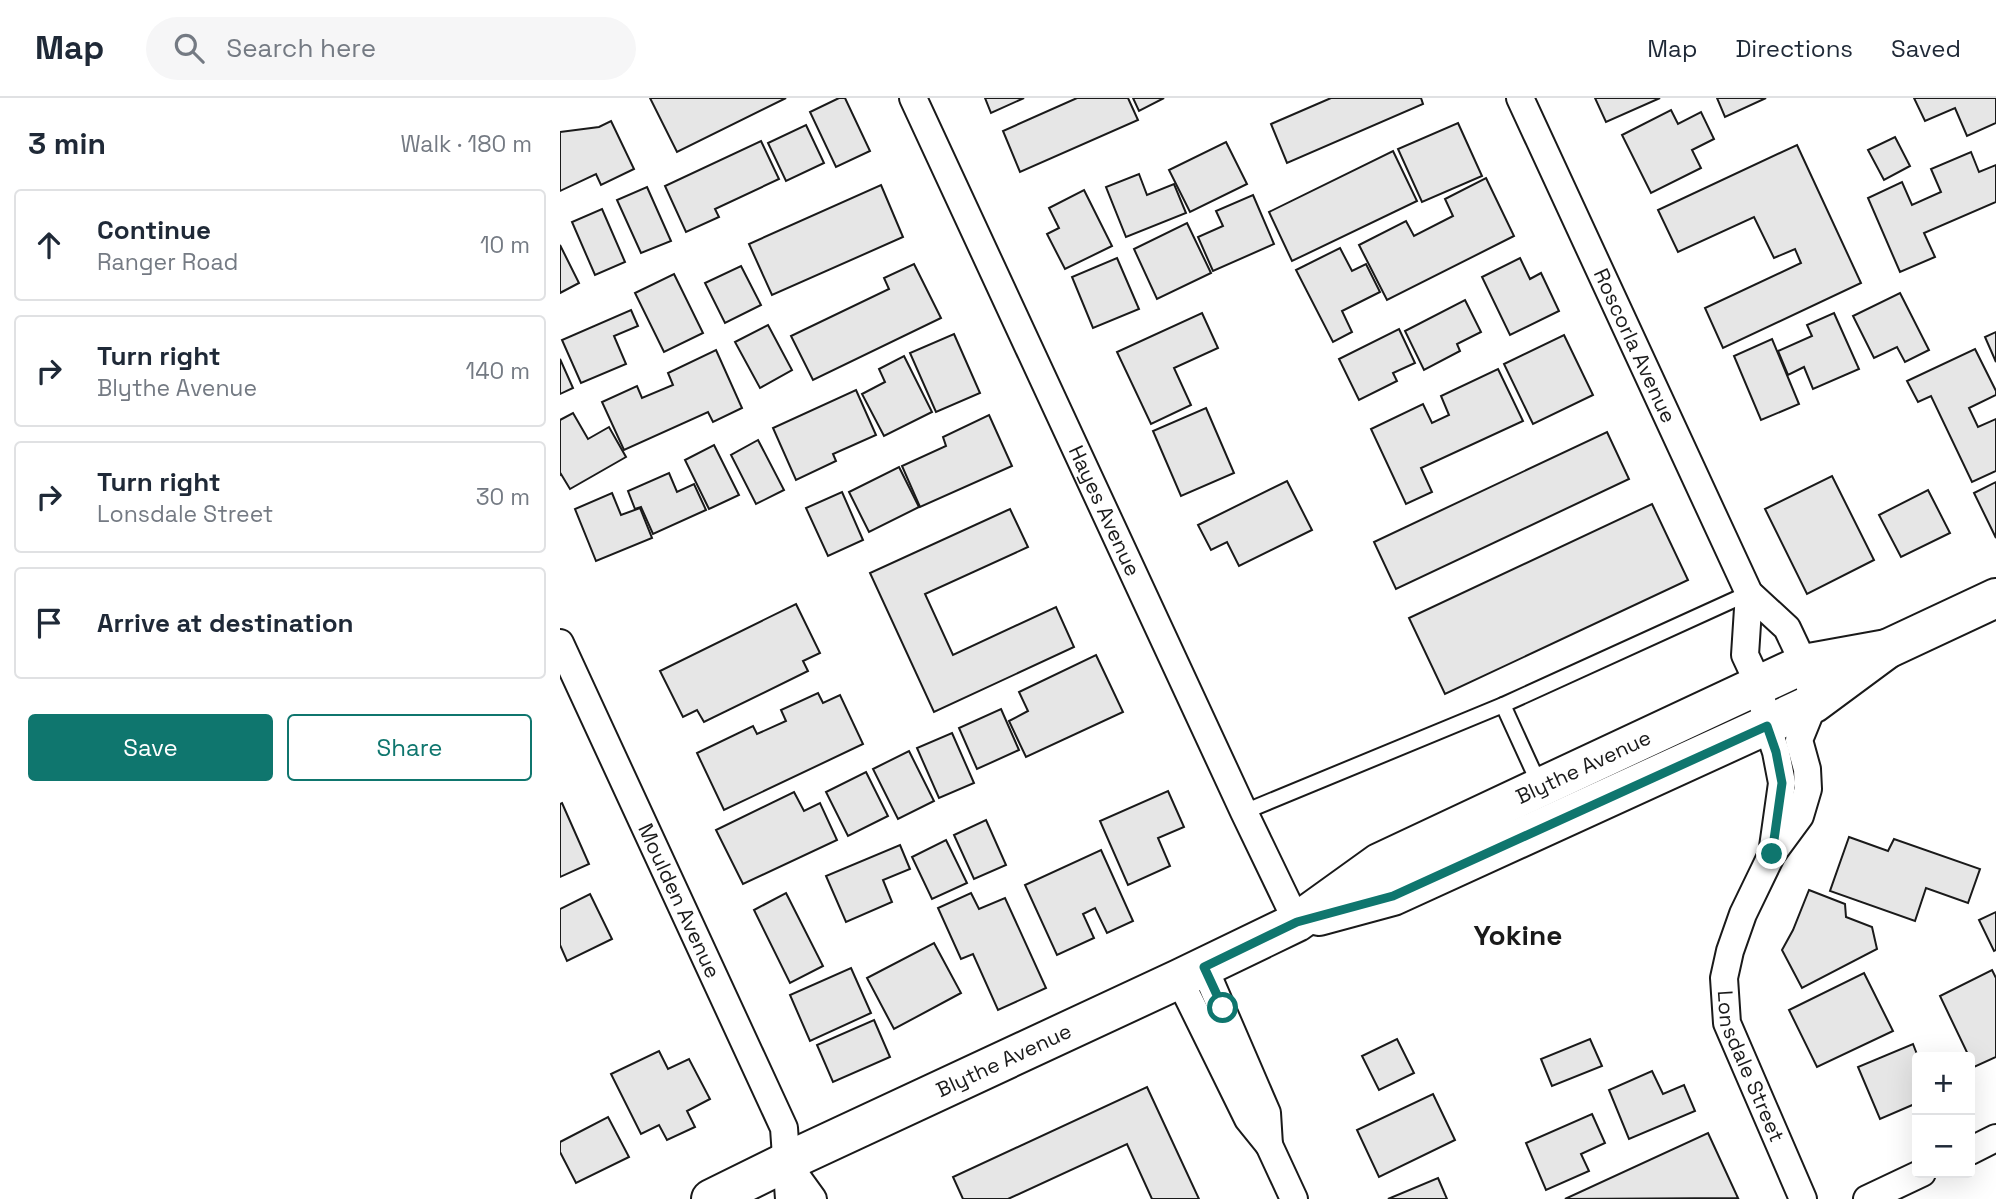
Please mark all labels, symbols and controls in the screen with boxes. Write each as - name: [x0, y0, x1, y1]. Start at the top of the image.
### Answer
- search box: [146, 17, 636, 80]
- text: Map: [35, 27, 104, 69]
- icon: search: [170, 29, 208, 67]
- text: Search here: [226, 31, 376, 65]
- text: Map: [1647, 33, 1697, 64]
- text: Directions: [1735, 33, 1853, 64]
- text: Saved: [1891, 33, 1961, 64]
- text: 3 min: [28, 124, 106, 163]
- text: Walk · 180 m: [400, 129, 532, 159]
- text: Continue: [97, 213, 211, 247]
- icon: ahead: [30, 226, 68, 264]
- text: 10 m: [480, 230, 530, 260]
- text: Ranger Road: [97, 247, 238, 277]
- street label: Roscorla Avenue: [1588, 264, 1682, 427]
- text: Turn right: [97, 339, 221, 373]
- icon: right: [30, 352, 68, 390]
- text: 140 m: [466, 356, 530, 386]
- text: Blythe Avenue: [97, 373, 257, 403]
- street label: Hayes Avenue: [1063, 441, 1147, 580]
- text: Turn right: [97, 465, 221, 499]
- icon: right: [30, 478, 68, 516]
- text: 30 m: [476, 482, 530, 512]
- text: Lonsdale Street: [97, 499, 273, 529]
- icon: arrive: [30, 604, 68, 642]
- text: Arrive at destination: [97, 606, 354, 640]
- button: Save: [28, 714, 273, 781]
- button: Share: [287, 714, 532, 781]
- street label: Blythe Avenue: [1511, 723, 1655, 810]
- street label: Moulden Avenue: [632, 819, 727, 982]
- route end: [1756, 838, 1787, 869]
- district label: Yokine: [1474, 917, 1562, 953]
- street label: Lonsdale Street: [1712, 989, 1791, 1146]
- route start: [1207, 992, 1238, 1023]
- street label: Blythe Avenue: [932, 1017, 1076, 1103]
- map controls: [1912, 1052, 1975, 1178]
- button: +: [1912, 1052, 1975, 1115]
- button: −: [1912, 1115, 1975, 1178]

